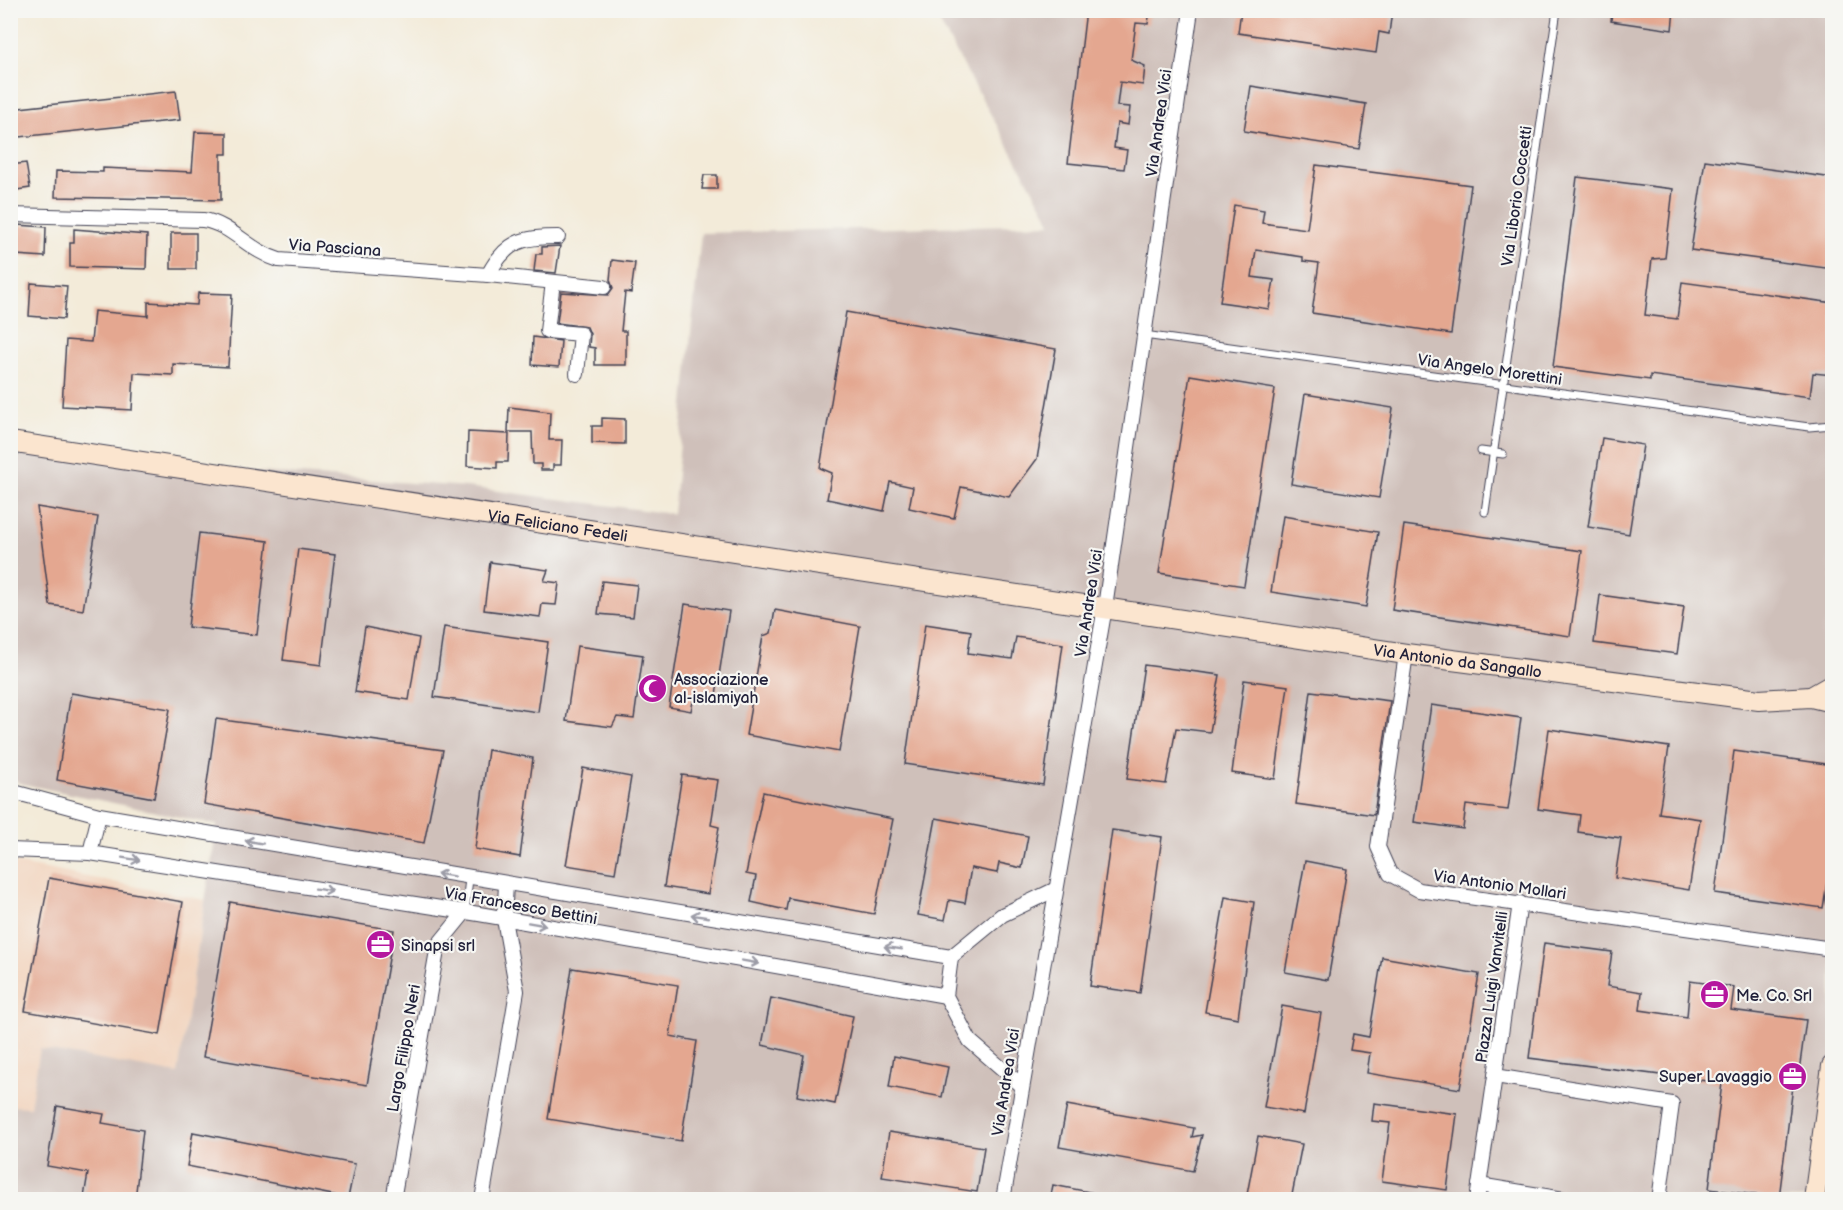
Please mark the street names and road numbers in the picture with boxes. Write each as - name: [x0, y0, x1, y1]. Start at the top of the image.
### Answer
- street label: Via Andrea Vici: [1143, 68, 1176, 178]
- street label: Via Liborio Coccetti: [1498, 125, 1537, 268]
- street label: Via Pasciana: [288, 236, 382, 261]
- street label: Via Angelo Morettini: [1416, 351, 1563, 390]
- street label: Via Feliciano Fedeli: [486, 507, 629, 547]
- street label: Via Andrea Vici: [1072, 548, 1107, 658]
- street label: Via Antonio da Sangallo: [1372, 641, 1543, 683]
- street label: Via Antonio Mollari: [1432, 867, 1567, 904]
- street label: Via Francesco Bettini: [443, 884, 599, 929]
- street label: Piazza Luigi Vanvitelli: [1472, 910, 1513, 1064]
- street label: Largo Filippo Neri: [384, 983, 425, 1114]
- street label: Via Andrea Vici: [989, 1027, 1024, 1137]

